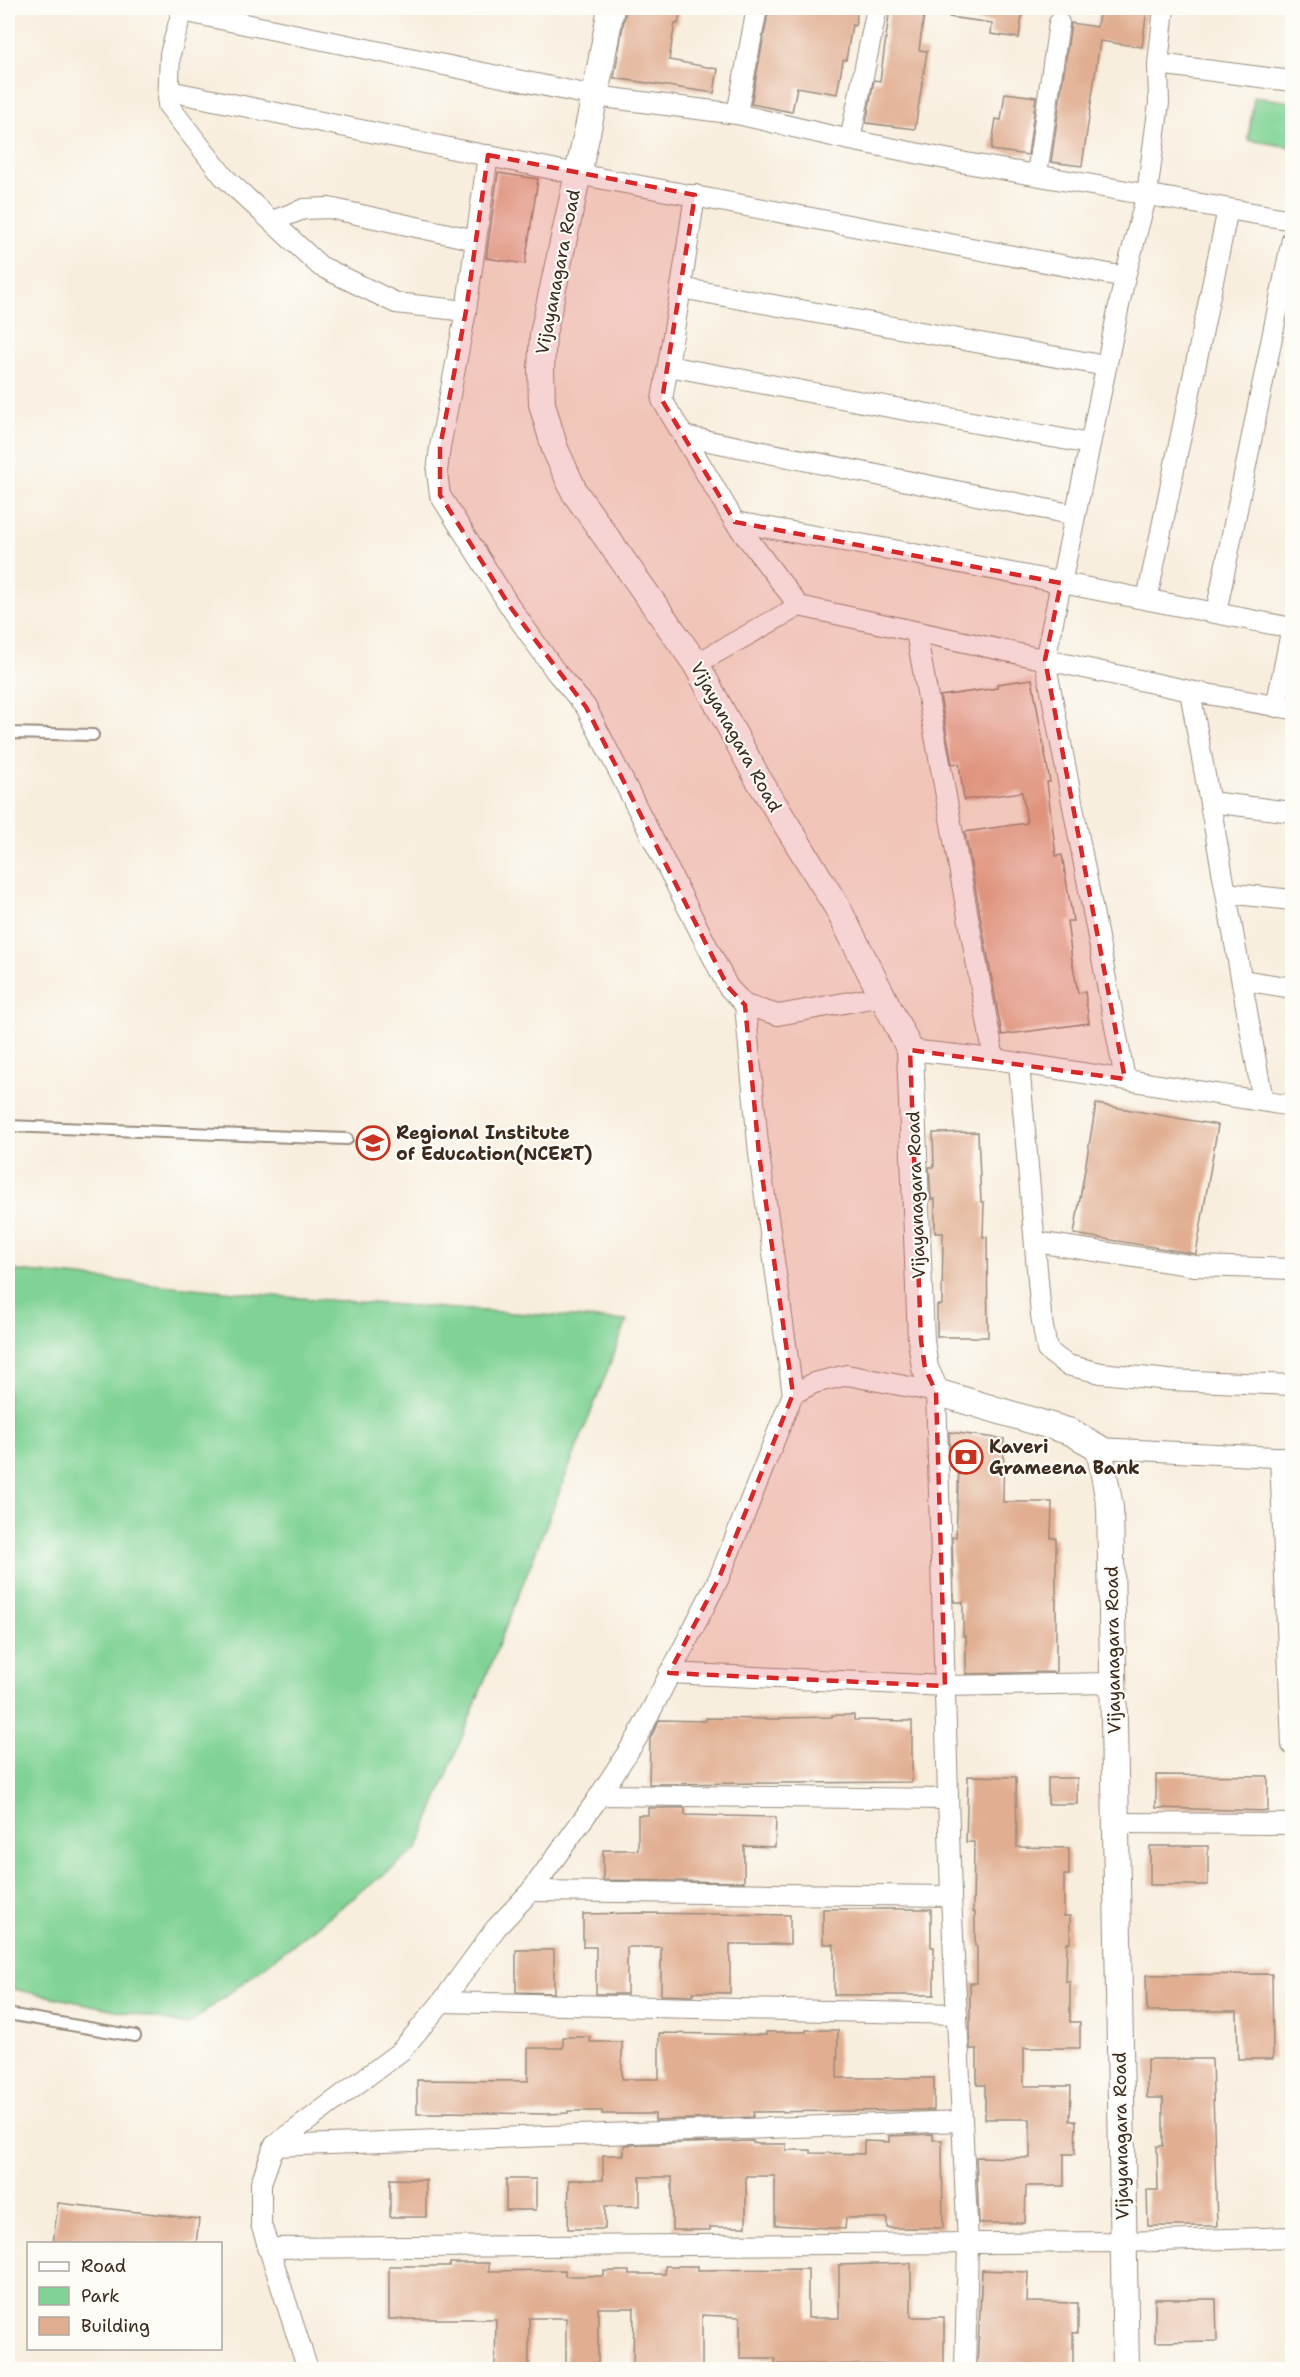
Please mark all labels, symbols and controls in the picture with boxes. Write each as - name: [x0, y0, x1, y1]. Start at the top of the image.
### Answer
- street label: Vijayanagara Road: [530, 187, 586, 357]
- street label: Vijayanagara Road: [685, 658, 787, 816]
- street label: Vijayanagara Road: [901, 1111, 931, 1279]
- place label: Regional Institute of Education(NCERT): [396, 1121, 592, 1166]
- school or university icon: Regional Institute of Education(NCERT): [355, 1125, 391, 1161]
- place label: Kaveri Grameena Bank: [989, 1435, 1140, 1480]
- bank icon: Kaveri Grameena Bank: [948, 1439, 984, 1475]
- street label: Vijayanagara Road: [1100, 1566, 1126, 1734]
- street label: Vijayanagara Road: [1108, 2052, 1134, 2220]
- legend: [27, 2242, 222, 2350]
- text: Road: [81, 2254, 126, 2278]
- text: Park: [81, 2284, 120, 2308]
- text: Building: [81, 2314, 150, 2338]

